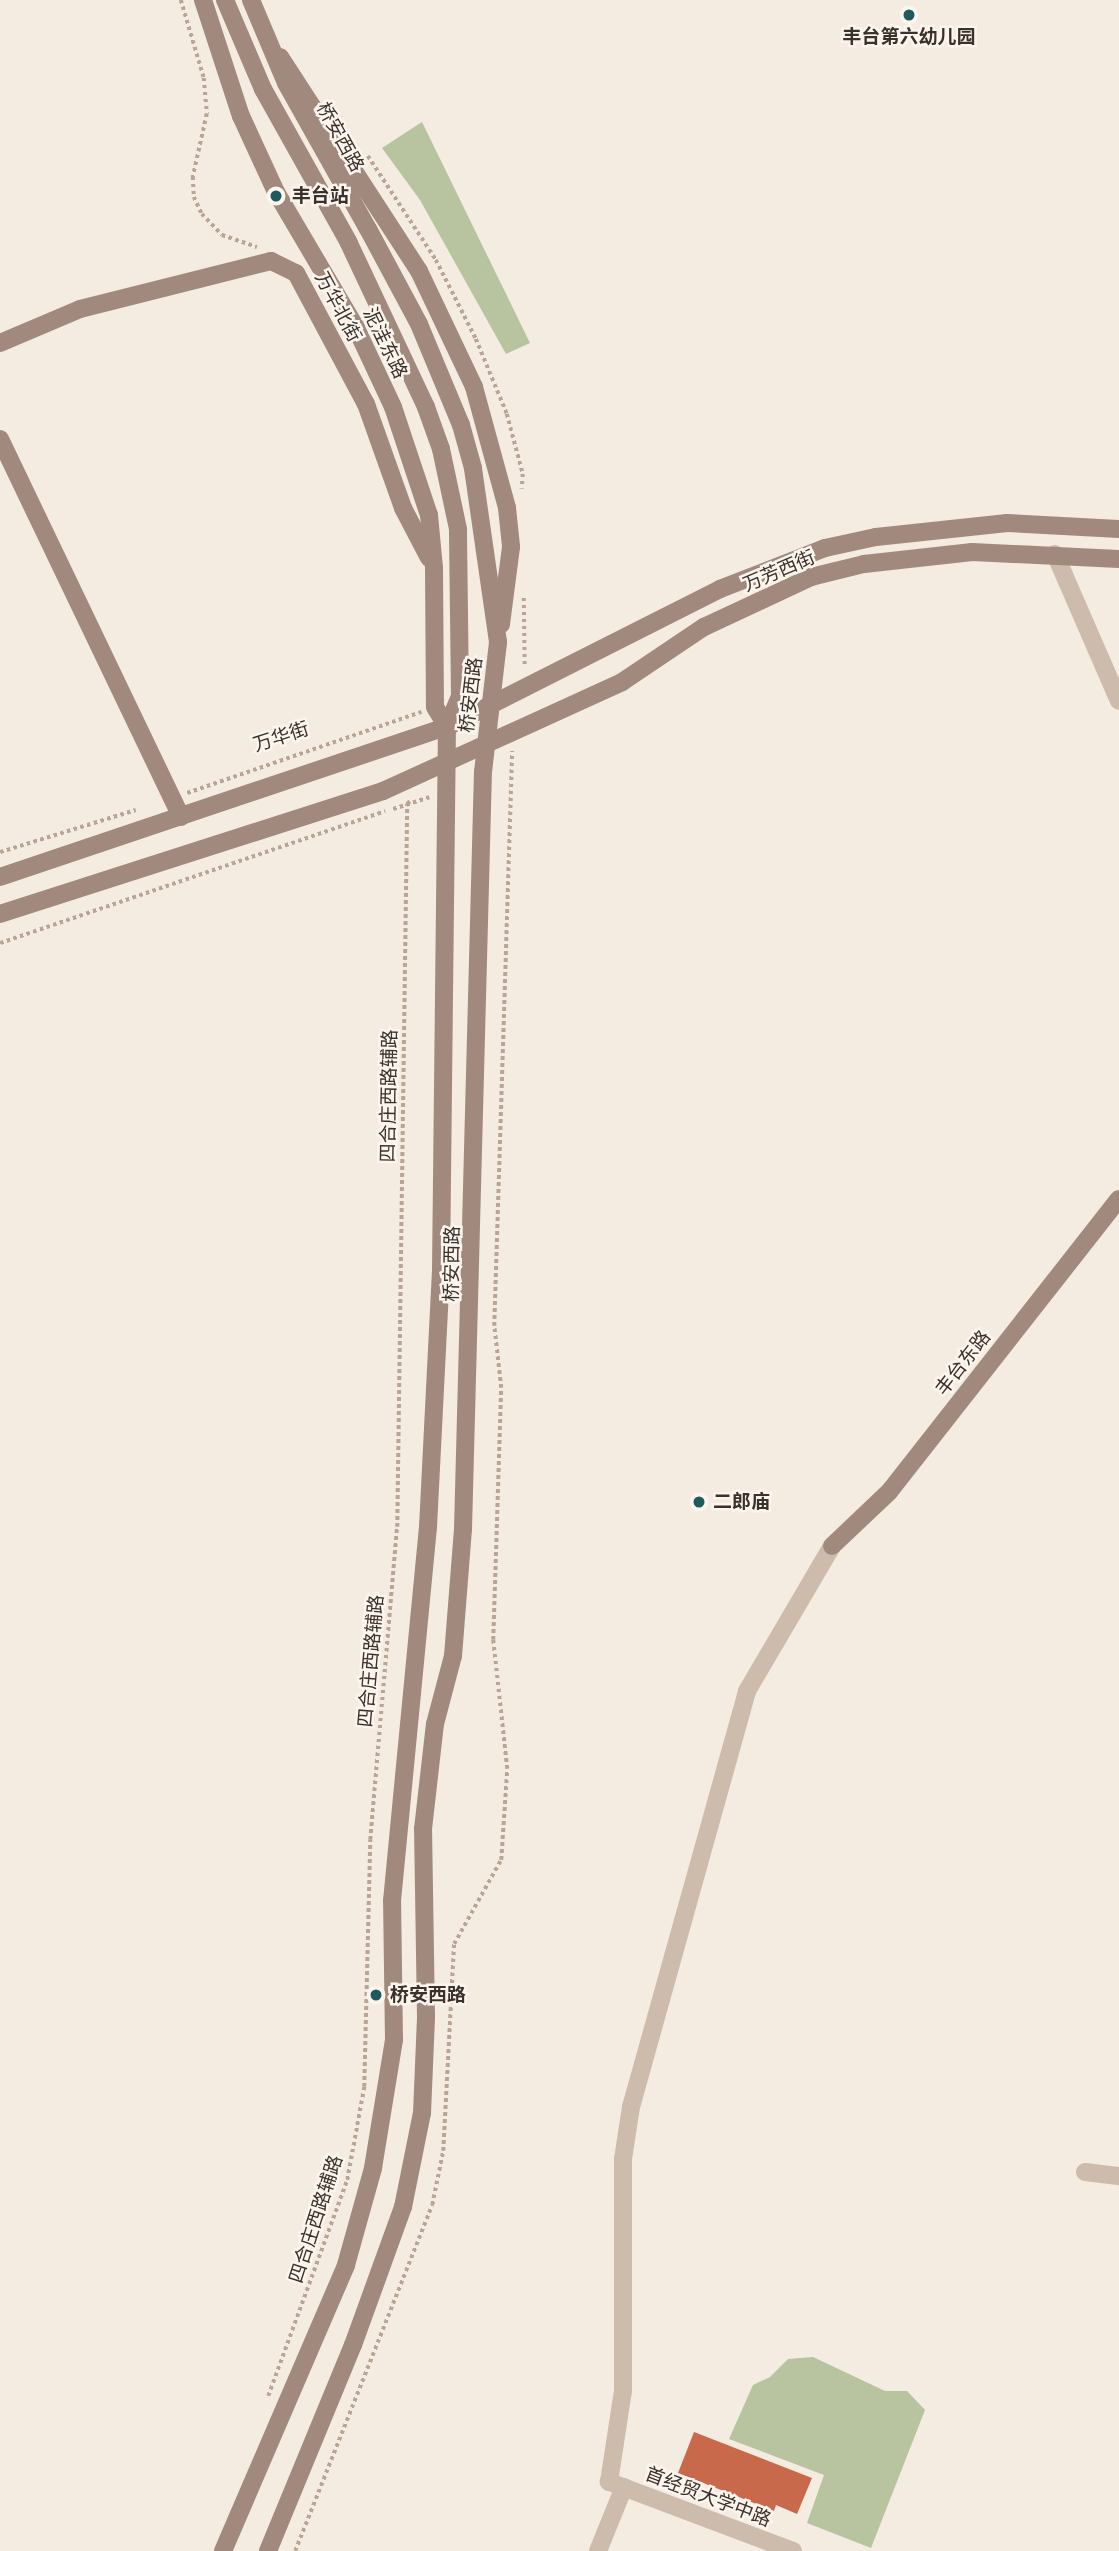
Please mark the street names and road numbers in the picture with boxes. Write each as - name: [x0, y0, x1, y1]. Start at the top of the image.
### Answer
- street label: 桥安西路: [312, 98, 368, 176]
- street label: 万华北街: [310, 268, 366, 346]
- street label: 泥洼东路: [358, 304, 412, 382]
- street label: 万芳西街: [740, 546, 818, 596]
- street label: 桥安西路: [455, 656, 487, 734]
- street label: 万华街: [250, 717, 312, 757]
- street label: 四合庄西路辅路: [376, 1029, 402, 1163]
- street label: 桥安西路: [440, 1226, 464, 1302]
- street label: 丰台东路: [931, 1326, 995, 1400]
- street label: 四合庄西路辅路: [354, 1594, 388, 1728]
- street label: 四合庄西路辅路: [285, 2152, 347, 2286]
- street label: 首经贸大学中路: [642, 2463, 774, 2531]

